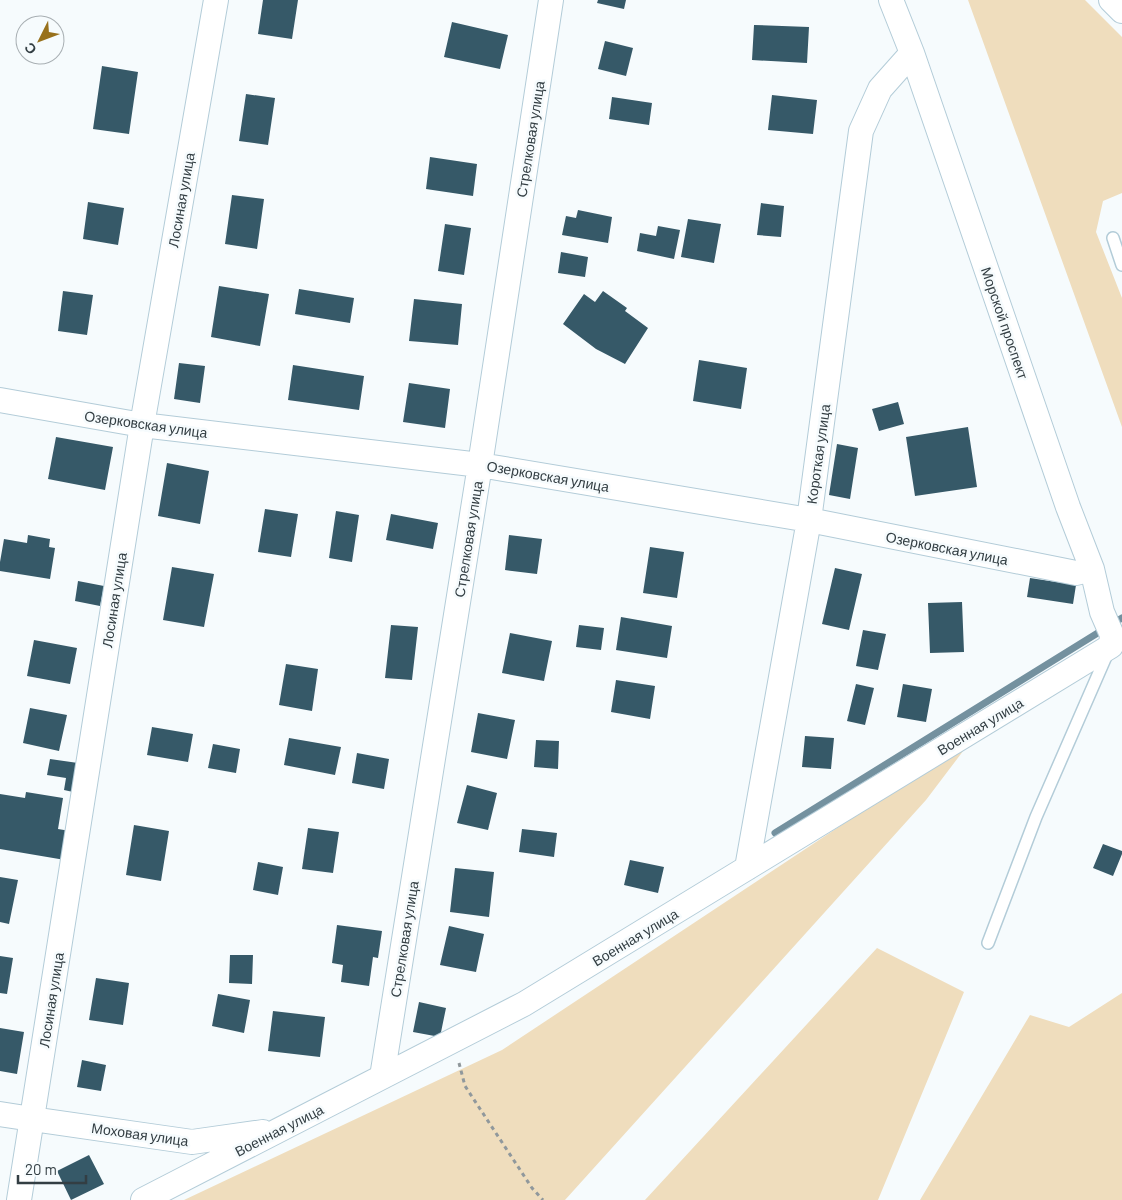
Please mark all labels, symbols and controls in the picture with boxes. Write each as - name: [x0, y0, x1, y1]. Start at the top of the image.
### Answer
- north arrow: [15, 15, 65, 65]
- text: С: [20, 40, 40, 58]
- street label: Стрелковая улица: [512, 79, 548, 199]
- street label: Лосиная улица: [164, 151, 198, 249]
- street label: Морской проспект: [978, 265, 1032, 382]
- street label: Короткая улица: [803, 403, 833, 505]
- street label: Озерковская улица: [83, 407, 209, 441]
- street label: Озерковская улица: [485, 457, 611, 495]
- street label: Стрелковая улица: [450, 479, 486, 599]
- street label: Озерковская улица: [884, 528, 1010, 568]
- street label: Лосиная улица: [98, 551, 130, 649]
- street label: Военная улица: [934, 694, 1026, 758]
- street label: Стрелковая улица: [386, 879, 422, 999]
- street label: Военная улица: [589, 905, 681, 969]
- street label: Лосиная улица: [35, 951, 67, 1049]
- street label: Военная улица: [232, 1100, 326, 1160]
- street label: Моховая улица: [90, 1119, 190, 1149]
- scale bar: [18, 1152, 85, 1184]
- text: 20 m: [25, 1160, 57, 1178]

